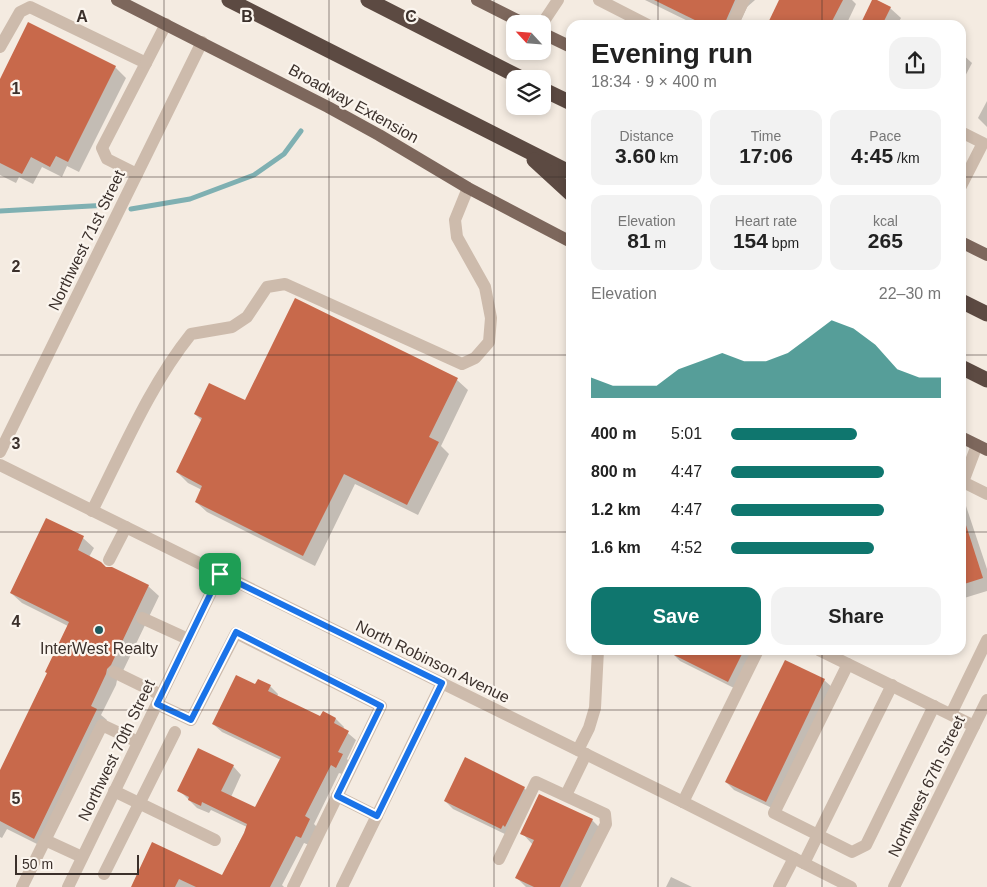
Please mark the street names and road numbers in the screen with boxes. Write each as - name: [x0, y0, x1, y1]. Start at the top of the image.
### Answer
- street label: Broadway Extension: [286, 61, 422, 146]
- street label: Northwest 71st Street: [45, 167, 128, 313]
- street label: North Robinson Avenue: [353, 617, 512, 706]
- street label: Northwest 70th Street: [75, 676, 158, 823]
- street label: Northwest 67th Street: [885, 712, 968, 859]

